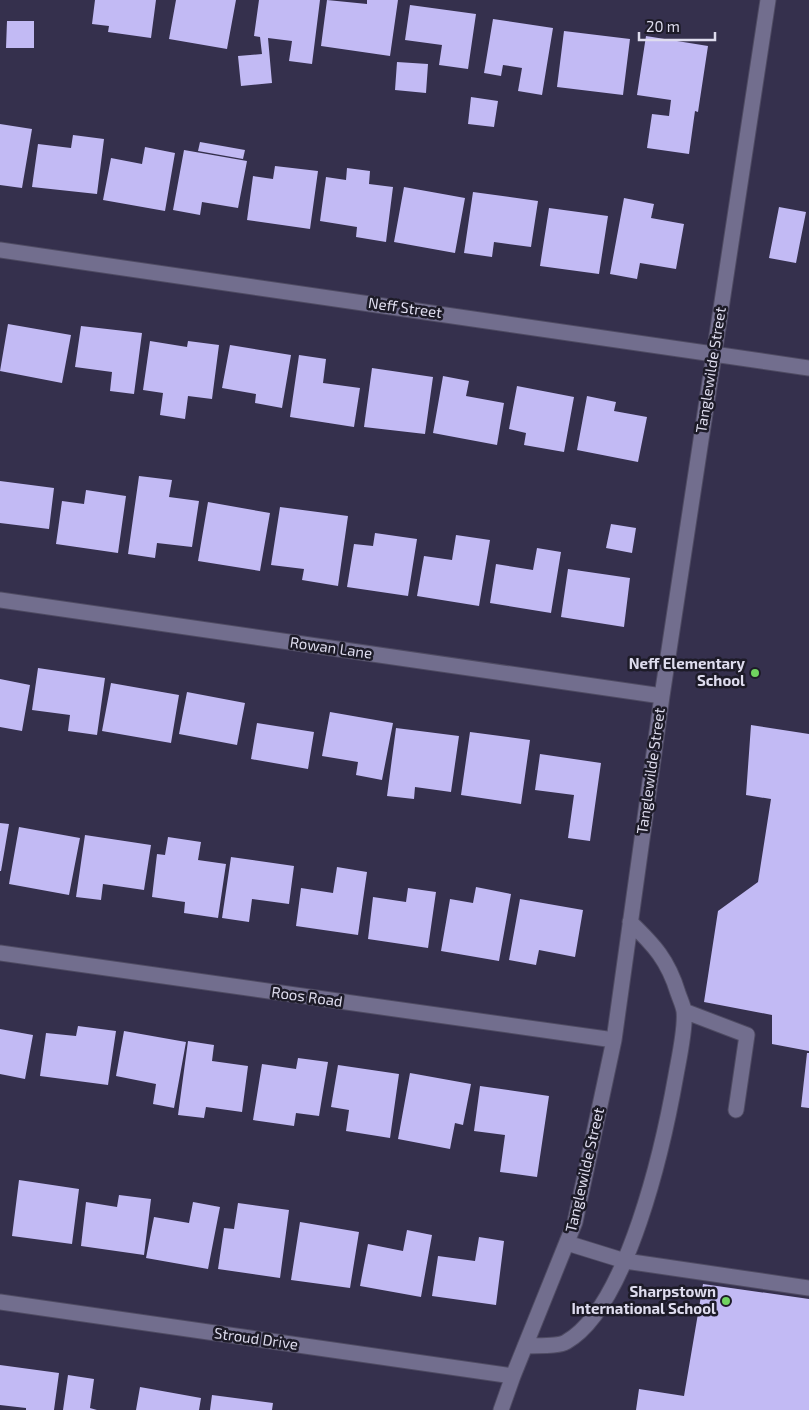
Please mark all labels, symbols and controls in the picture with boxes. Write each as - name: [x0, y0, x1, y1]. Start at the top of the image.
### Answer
- scale bar: [639, 10, 715, 42]
- text: 20 m: [646, 17, 680, 35]
- street label: Neff Street: [367, 293, 443, 321]
- street label: Tanglewilde Street: [691, 305, 729, 434]
- street label: Rowan Lane: [289, 632, 373, 662]
- place label: Neff Elementary School: [629, 654, 745, 689]
- marker: Neff Elementary School: [749, 667, 761, 679]
- street label: Tanglewilde Street: [632, 706, 668, 835]
- street label: Roos Road: [270, 982, 344, 1010]
- street label: Tanglewilde Street: [561, 1105, 607, 1234]
- place label: Sharpstown International School: [571, 1282, 716, 1317]
- marker: Sharpstown International School: [720, 1295, 732, 1307]
- street label: Stroud Drive: [213, 1323, 299, 1353]

